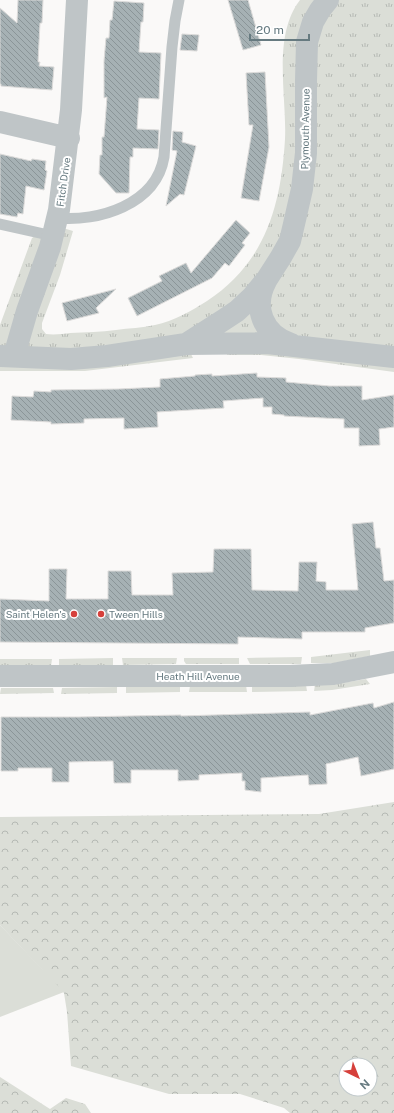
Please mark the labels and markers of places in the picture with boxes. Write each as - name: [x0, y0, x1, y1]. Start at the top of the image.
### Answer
- place label: Saint Helen's: [6, 608, 66, 620]
- place label: Tween Hills: [109, 608, 163, 620]
- marker: Saint Helen's: [69, 609, 79, 619]
- marker: Tween Hills: [96, 609, 106, 619]

